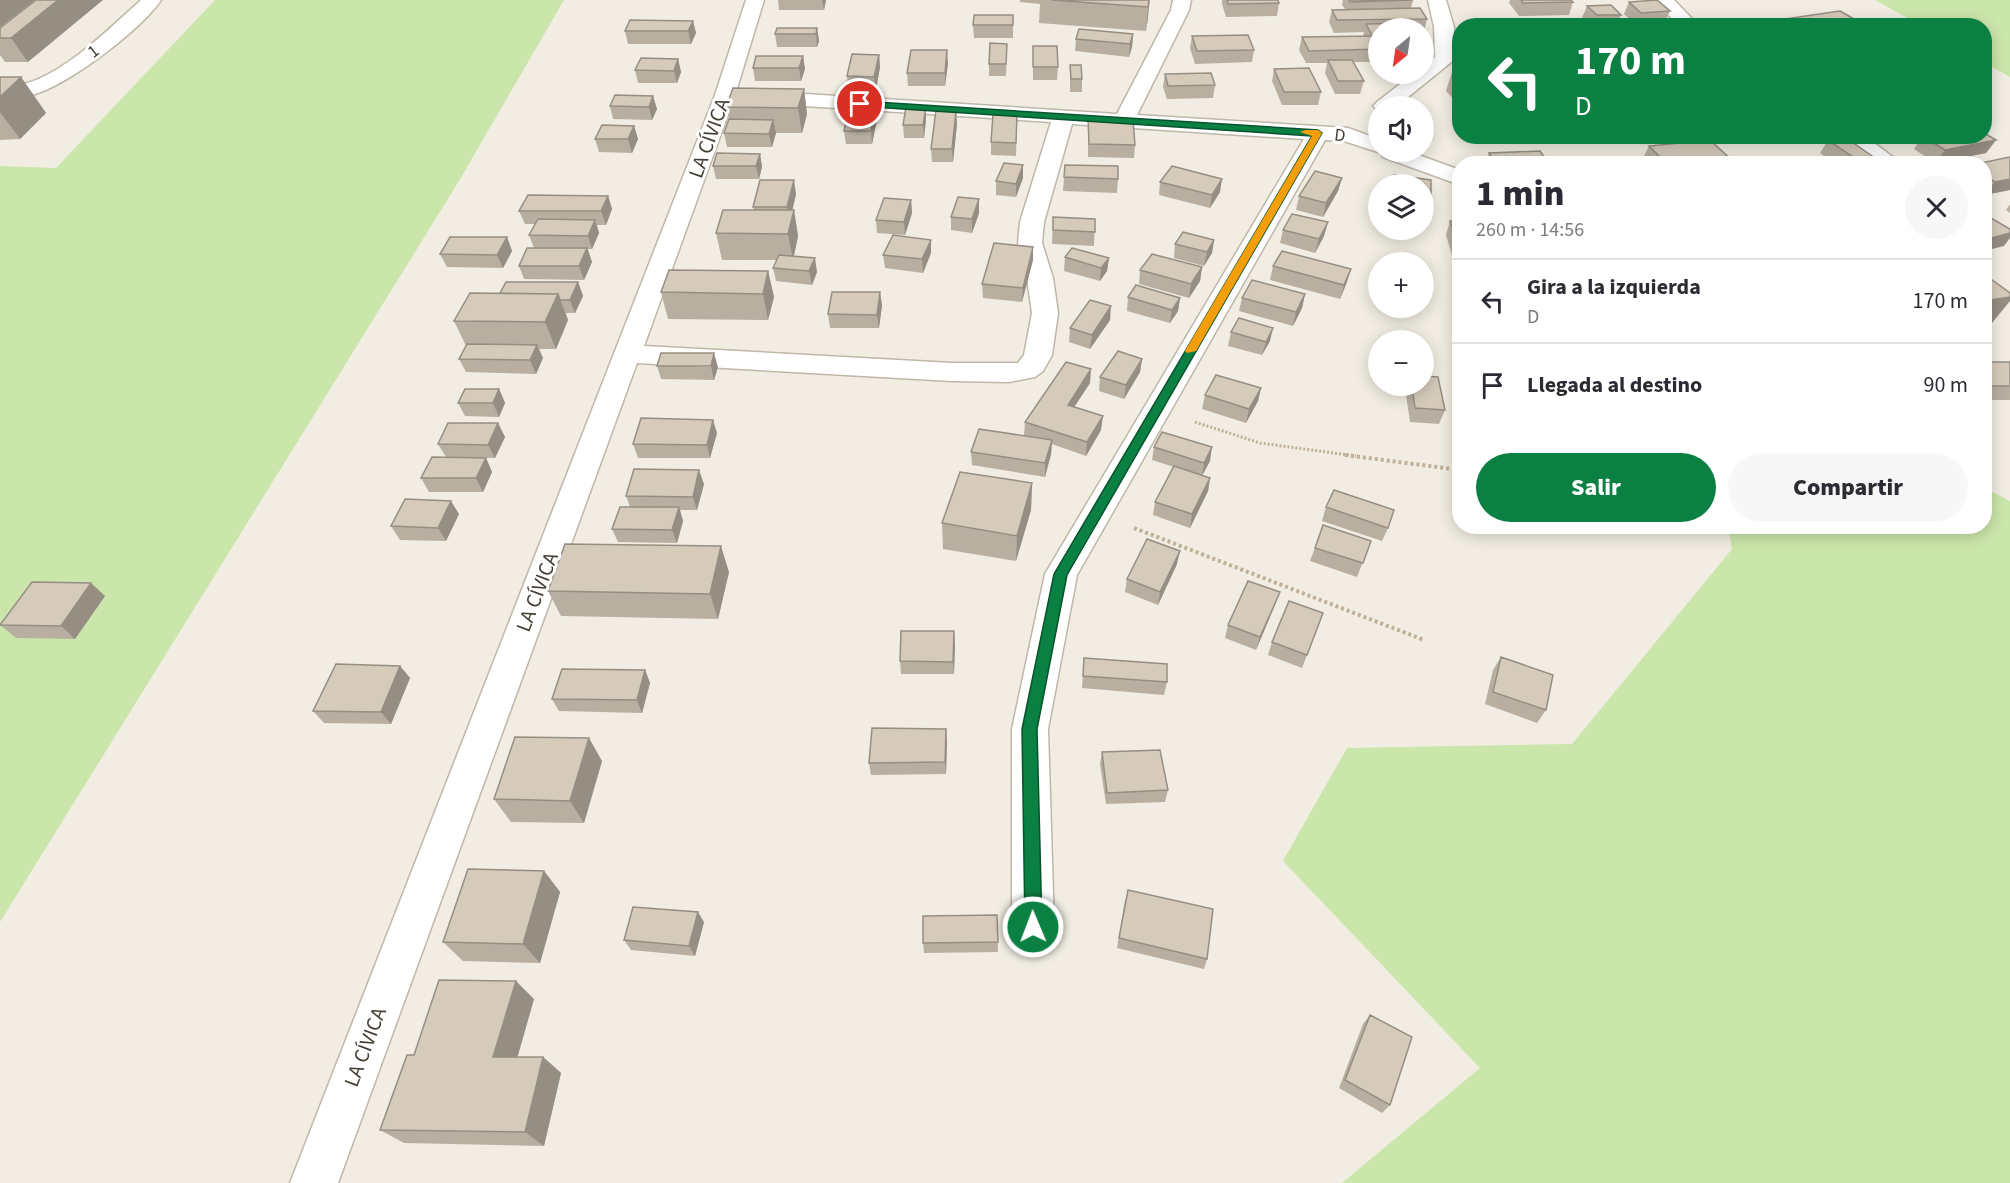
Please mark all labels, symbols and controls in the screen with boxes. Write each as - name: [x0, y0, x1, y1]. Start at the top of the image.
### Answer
- north arrow: [1368, 18, 1434, 84]
- map controls: [1368, 18, 1434, 396]
- text: 170 m: [1575, 31, 1686, 91]
- street label: 1: [82, 39, 105, 64]
- icon: left: [1476, 42, 1554, 120]
- pin: [834, 78, 885, 129]
- icon: arrive: [843, 87, 876, 120]
- text: D: [1575, 87, 1592, 126]
- street label: LA CÍVICA: [681, 93, 738, 182]
- button: sound: [1368, 96, 1434, 162]
- street label: D: [1333, 122, 1347, 149]
- text: 1 min: [1476, 168, 1564, 219]
- button: layers: [1368, 174, 1434, 240]
- button: close: [1905, 176, 1968, 239]
- text: 260 m · 14:56: [1476, 216, 1584, 244]
- button: +: [1368, 252, 1434, 318]
- text: Gira a la izquierda: [1527, 271, 1701, 303]
- icon: left: [1476, 285, 1509, 318]
- text: 170 m: [1913, 285, 1968, 317]
- text: D: [1527, 303, 1539, 331]
- button: −: [1368, 330, 1434, 396]
- icon: arrive: [1476, 369, 1509, 402]
- text: Llegada al destino: [1527, 369, 1702, 401]
- text: 90 m: [1923, 369, 1968, 401]
- button: Salir: [1476, 453, 1716, 522]
- button: Compartir: [1728, 453, 1968, 522]
- street label: LA CÍVICA: [508, 547, 566, 636]
- position arrow: [1001, 895, 1065, 959]
- street label: LA CÍVICA: [336, 1002, 394, 1091]

